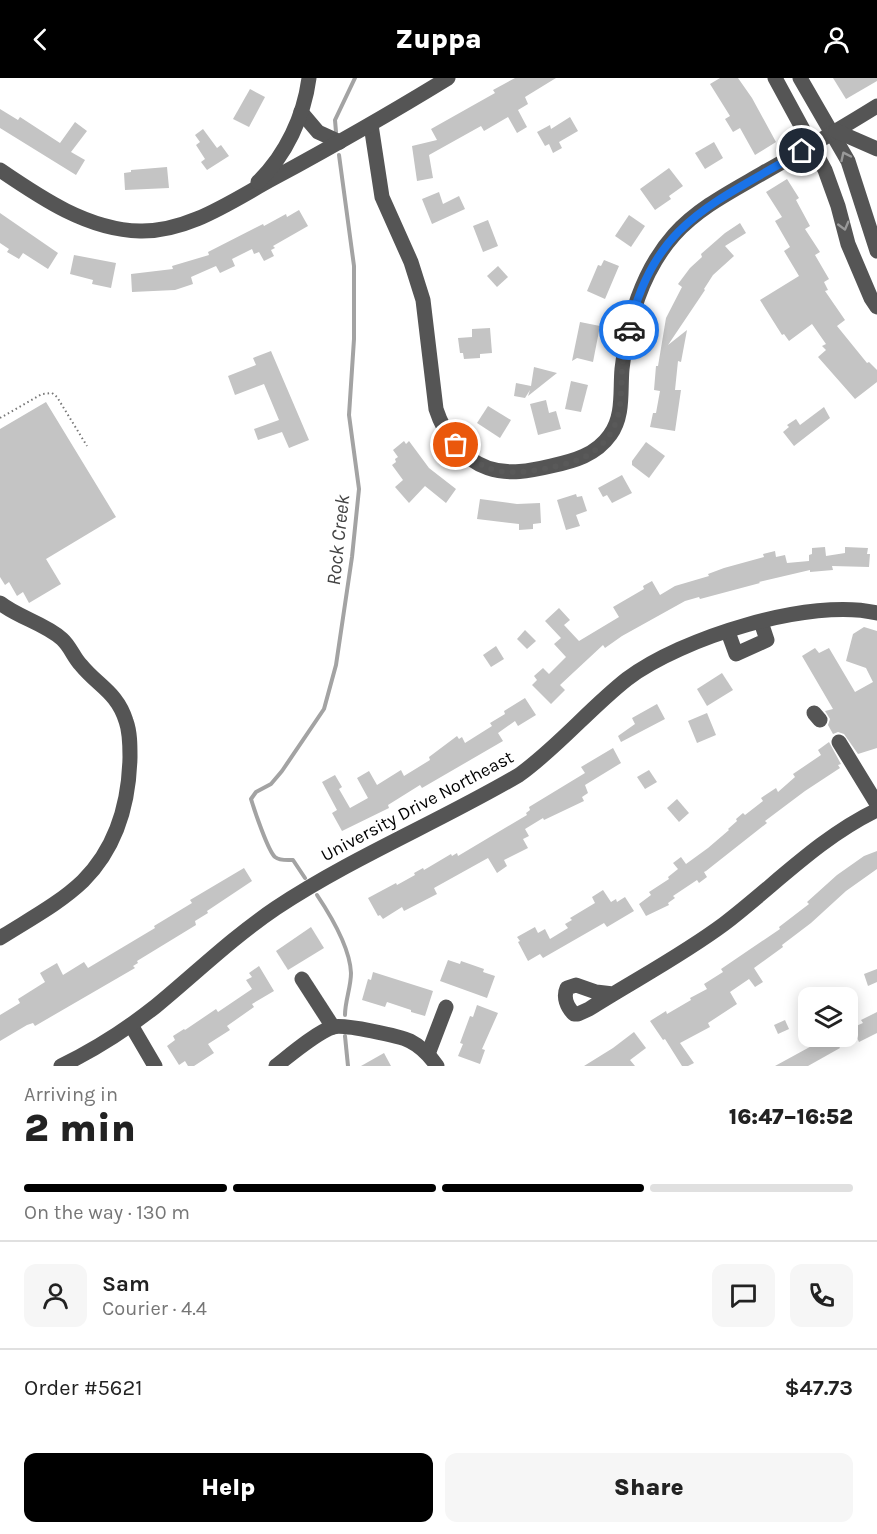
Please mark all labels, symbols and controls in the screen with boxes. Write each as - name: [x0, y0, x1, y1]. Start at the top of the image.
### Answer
- icon: back: [24, 23, 57, 56]
- text: Zuppa: [395, 23, 482, 55]
- icon: person: [820, 23, 853, 56]
- pin: [776, 125, 827, 176]
- icon: home: [785, 134, 818, 167]
- one-way arrow: [840, 152, 852, 163]
- one-way arrow: [836, 221, 849, 231]
- courier: [599, 300, 659, 360]
- icon: car: [613, 314, 646, 347]
- pin: [430, 419, 481, 470]
- icon: bag: [439, 428, 472, 461]
- water label: Rock Creek: [322, 493, 354, 587]
- street label: University Drive Northeast: [317, 746, 517, 866]
- map controls: [798, 987, 858, 1047]
- button: layers: [798, 987, 858, 1047]
- text: Arriving in: [24, 1083, 118, 1106]
- text: 16:47–16:52: [729, 1104, 853, 1130]
- text: 2 min: [24, 1105, 136, 1151]
- text: On the way · 130 m: [24, 1201, 190, 1224]
- button: person: [24, 1264, 87, 1327]
- button: chat: [712, 1264, 775, 1327]
- button: phone: [790, 1264, 853, 1327]
- text: Sam: [102, 1271, 150, 1297]
- text: Courier · 4.4: [102, 1297, 207, 1320]
- text: Order #5621: [24, 1375, 142, 1401]
- text: $47.73: [784, 1375, 853, 1401]
- button: Help: [24, 1453, 433, 1522]
- button: Share: [445, 1453, 853, 1522]

